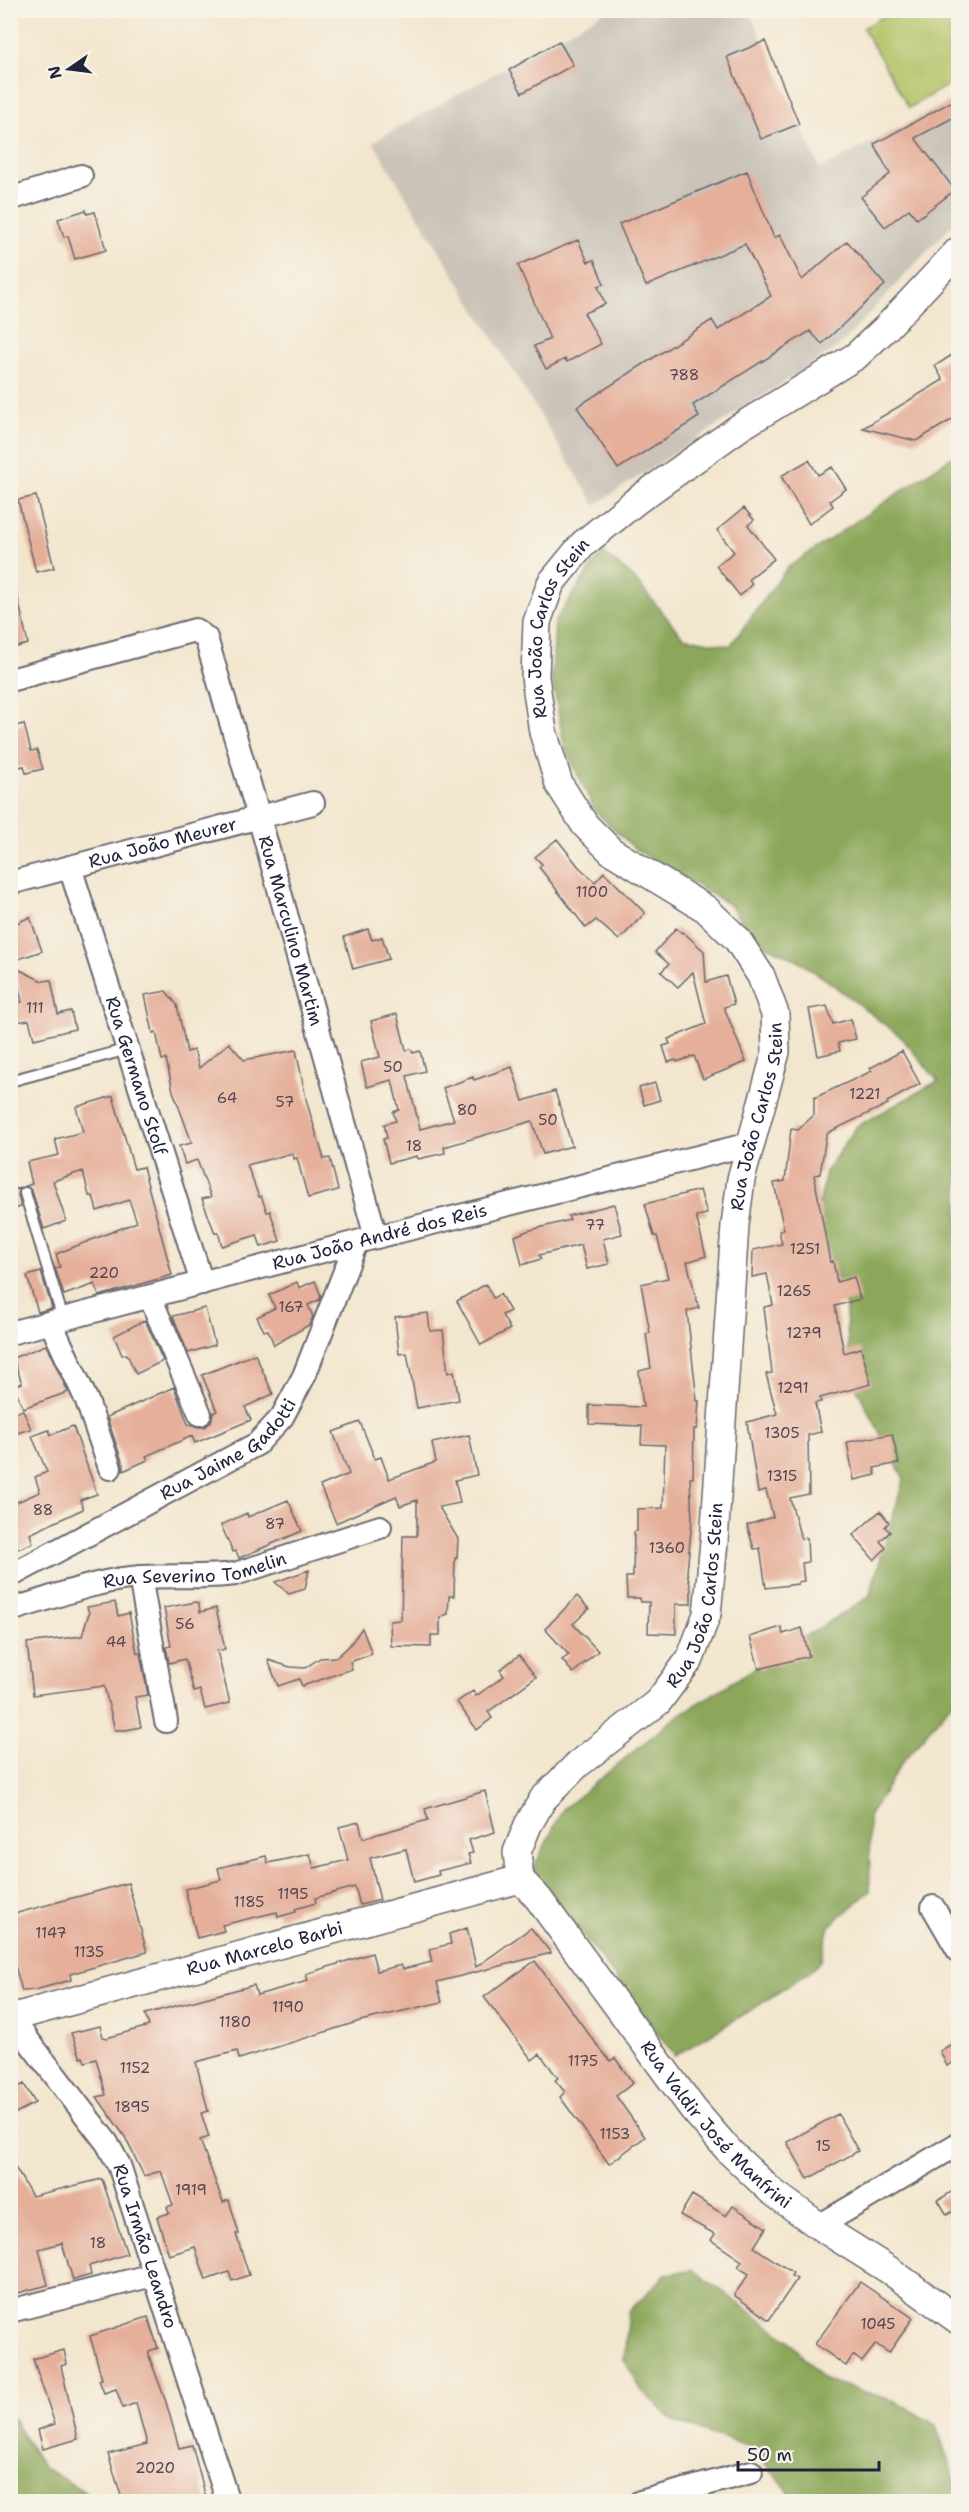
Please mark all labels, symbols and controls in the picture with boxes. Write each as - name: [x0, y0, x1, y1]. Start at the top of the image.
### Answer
- north arrow: [39, 39, 99, 99]
- text: N: [43, 64, 67, 81]
- house number: 788: [669, 365, 699, 385]
- street label: Rua João Carlos Stein: [523, 533, 595, 720]
- street label: Rua João Meurer: [86, 812, 240, 874]
- street label: Rua Marculino Martim: [253, 833, 329, 1029]
- house number: 1100: [576, 882, 608, 902]
- street label: Rua Germano Stolf: [100, 993, 173, 1159]
- house number: 111: [26, 998, 44, 1018]
- street label: Rua João Carlos Stein: [725, 1022, 788, 1212]
- house number: 50: [383, 1057, 403, 1077]
- house number: 1221: [849, 1084, 881, 1104]
- house number: 64: [217, 1088, 237, 1108]
- house number: 57: [276, 1092, 294, 1112]
- house number: 80: [457, 1100, 477, 1120]
- house number: 50: [538, 1110, 558, 1130]
- house number: 18: [406, 1136, 422, 1156]
- street label: Rua João André dos Reis: [270, 1198, 490, 1276]
- house number: 77: [585, 1215, 605, 1235]
- house number: 1251: [790, 1239, 820, 1259]
- house number: 220: [89, 1263, 119, 1283]
- house number: 1265: [777, 1281, 811, 1301]
- house number: 167: [278, 1297, 304, 1317]
- house number: 1279: [786, 1323, 822, 1343]
- house number: 1291: [777, 1378, 809, 1398]
- street label: Rua Jaime Gadotti: [156, 1394, 302, 1506]
- house number: 1305: [764, 1423, 800, 1443]
- house number: 1315: [767, 1466, 797, 1486]
- house number: 88: [33, 1500, 53, 1520]
- street label: Rua João Carlos Stein: [661, 1502, 729, 1693]
- house number: 87: [265, 1514, 285, 1534]
- house number: 1360: [649, 1538, 685, 1558]
- street label: Rua Severino Tomelin: [101, 1546, 289, 1594]
- house number: 56: [175, 1614, 195, 1634]
- house number: 44: [106, 1632, 126, 1652]
- house number: 1195: [278, 1884, 308, 1904]
- house number: 1185: [233, 1892, 265, 1912]
- street label: Rua Marcelo Barbi: [184, 1916, 346, 1981]
- house number: 1147: [35, 1923, 67, 1943]
- house number: 1135: [74, 1942, 104, 1962]
- house number: 1190: [272, 1997, 304, 2017]
- house number: 1180: [219, 2012, 251, 2032]
- street label: Rua Valdir José Manfrini: [635, 2036, 796, 2214]
- house number: 1175: [568, 2051, 598, 2071]
- house number: 1152: [120, 2058, 150, 2078]
- house number: 1895: [114, 2097, 150, 2117]
- house number: 1153: [600, 2124, 630, 2144]
- house number: 15: [815, 2136, 831, 2156]
- street label: Rua Irmão Leandro: [107, 2161, 183, 2332]
- house number: 1919: [175, 2180, 207, 2200]
- house number: 18: [90, 2233, 106, 2253]
- house number: 1045: [860, 2314, 896, 2334]
- scale bar: [738, 2434, 879, 2472]
- text: 50 m: [747, 2443, 792, 2467]
- house number: 2020: [135, 2458, 175, 2478]

